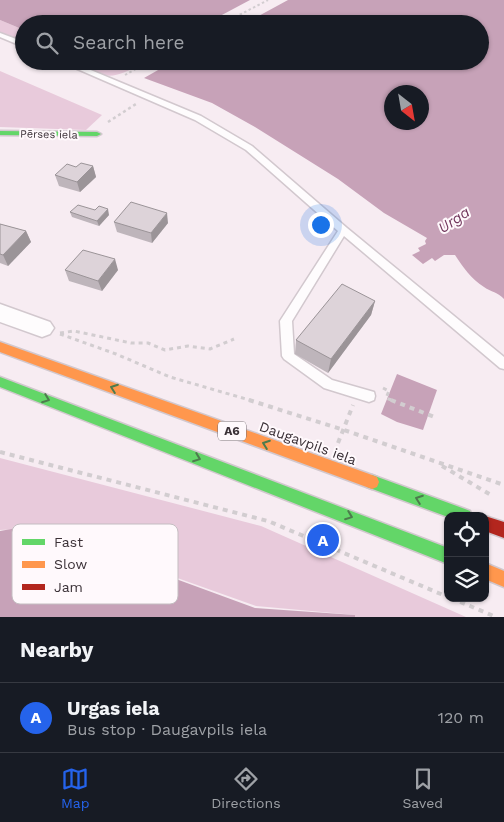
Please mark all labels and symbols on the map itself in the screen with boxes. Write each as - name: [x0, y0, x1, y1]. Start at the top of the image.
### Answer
- north arrow: [384, 85, 429, 130]
- street label: Pērses iela: [20, 127, 78, 142]
- water label: Urga: [435, 203, 473, 237]
- your location: [308, 212, 334, 238]
- one-way arrow: [110, 384, 119, 394]
- one-way arrow: [41, 393, 50, 404]
- street label: Daugavpils iela: [257, 418, 359, 468]
- road number: A6: [218, 422, 246, 441]
- one-way arrow: [263, 440, 271, 450]
- one-way arrow: [192, 452, 201, 462]
- one-way arrow: [415, 495, 424, 505]
- one-way arrow: [344, 510, 353, 520]
- pin: A: [307, 521, 339, 559]
- legend: [12, 524, 178, 604]
- text: Fast: [54, 534, 83, 550]
- text: Slow: [54, 556, 87, 572]
- text: Jam: [54, 579, 83, 595]

